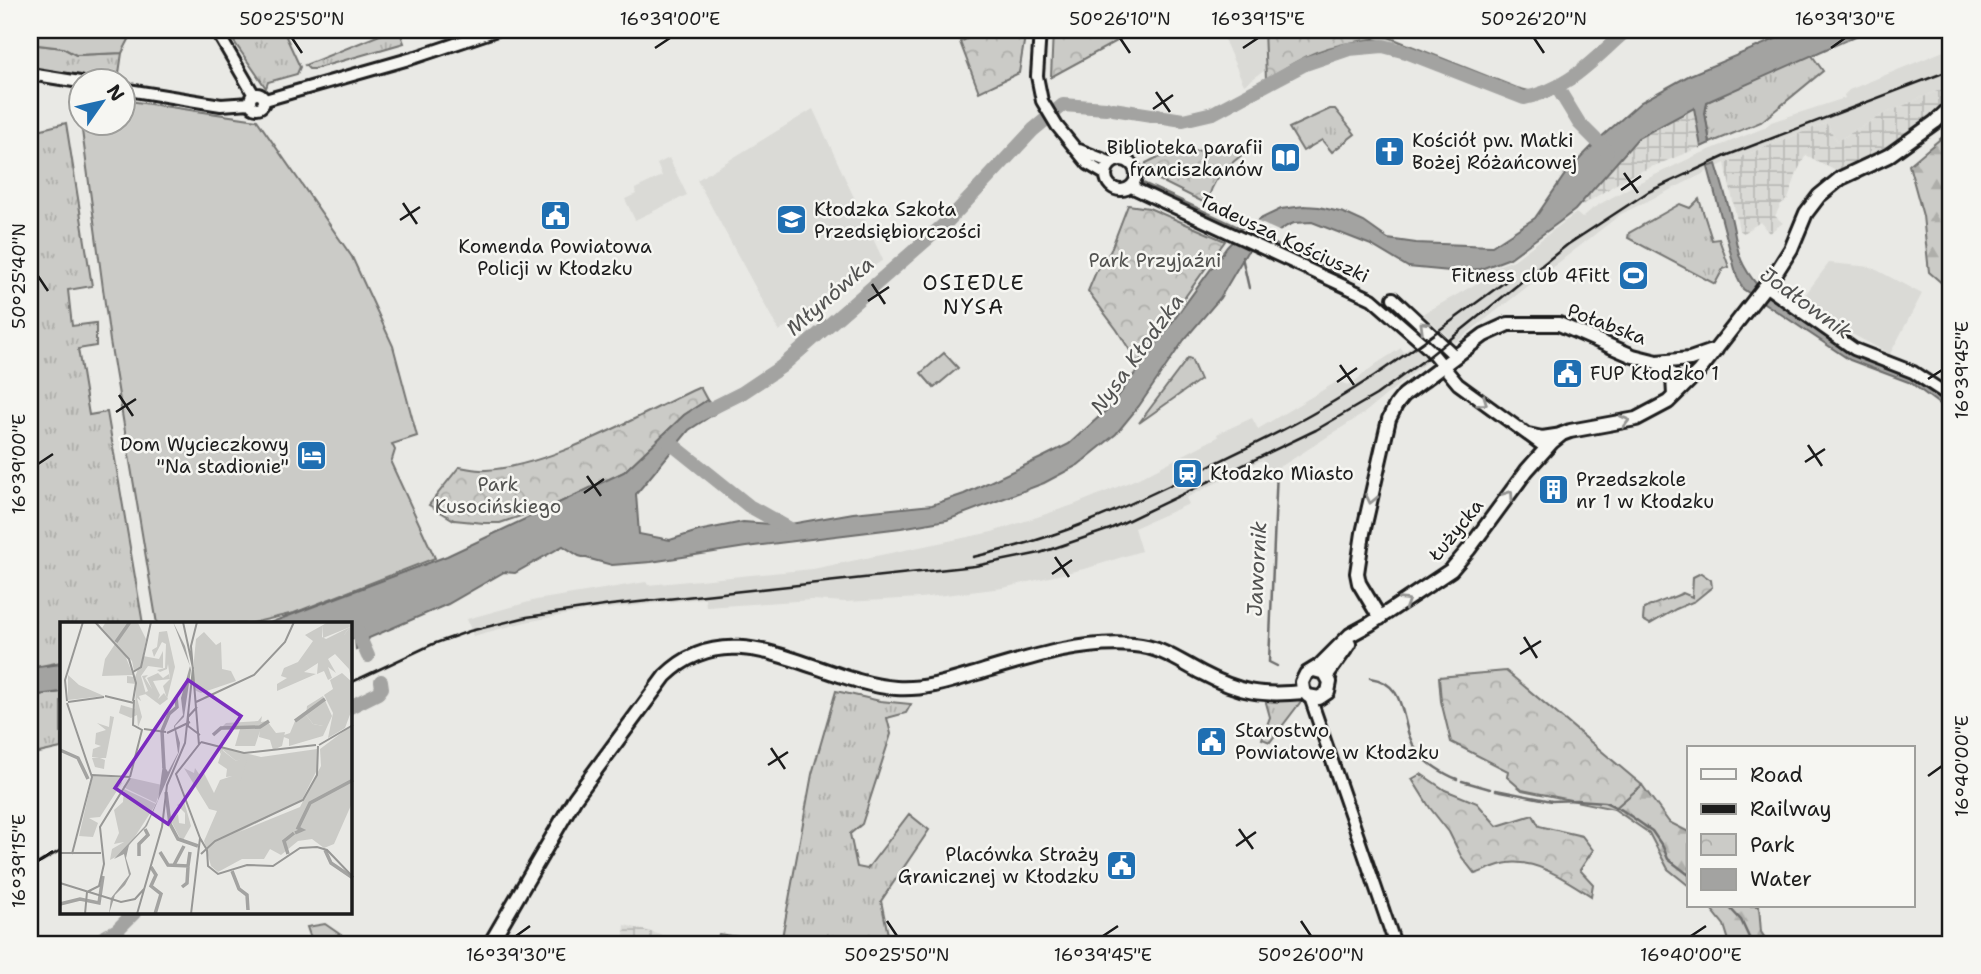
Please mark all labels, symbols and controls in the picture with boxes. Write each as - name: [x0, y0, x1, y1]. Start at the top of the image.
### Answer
- text: 50°25'50"N: [239, 7, 345, 31]
- text: 16°39'00"E: [620, 7, 720, 31]
- text: 50°26'10"N: [1069, 7, 1171, 31]
- text: 16°39'15"E: [1211, 7, 1305, 31]
- text: 50°26'20"N: [1481, 7, 1587, 31]
- text: 16°39'30"E: [1795, 7, 1895, 31]
- north arrow: [66, 66, 136, 136]
- text: N: [101, 80, 130, 106]
- place label: Kościół pw. Matki Bożej Różańcowej: [1412, 128, 1577, 175]
- church icon: Kościół pw. Matki Bożej Różańcowej: [1372, 134, 1406, 168]
- place label: Biblioteka parafii franciszkanów: [1107, 135, 1263, 182]
- library icon: Biblioteka parafii franciszkanów: [1269, 141, 1303, 175]
- street label: Tadeusza Kościuszki: [1195, 188, 1373, 288]
- place label: Kłodzka Szkoła Przedsiębiorczości: [814, 197, 981, 244]
- public building icon: Komenda Powiatowa Policji w Kłodzku: [538, 198, 572, 232]
- school or university icon: Kłodzka Szkoła Przedsiębiorczości: [774, 203, 808, 237]
- text: 50°25'40"N: [7, 223, 31, 329]
- place label: Komenda Powiatowa Policji w Kłodzku: [458, 234, 652, 281]
- park label: Park Przyjaźni: [1089, 248, 1221, 273]
- water label: Młynówka: [780, 250, 880, 342]
- sports icon: Fitness club 4Fitt: [1616, 258, 1650, 292]
- water label: Jodłownik: [1754, 260, 1858, 346]
- place label: Fitness club 4Fitt: [1451, 263, 1610, 288]
- district label: OSIEDLE NYSA: [922, 269, 1026, 321]
- water label: Nysa Kłodzka: [1084, 288, 1190, 420]
- street label: Połabska: [1564, 298, 1650, 351]
- text: 16°39'45"E: [1950, 321, 1974, 419]
- one-way arrow: [1419, 322, 1432, 335]
- public building icon: FUP Kłodzko 1: [1550, 356, 1584, 390]
- place label: FUP Kłodzko 1: [1590, 361, 1719, 386]
- one-way arrow: [1475, 394, 1488, 406]
- text: 16°39'00"E: [7, 414, 31, 514]
- one-way arrow: [1619, 415, 1631, 429]
- place label: Dom Wycieczkowy "Na stadionie": [120, 432, 289, 479]
- hotel icon: Dom Wycieczkowy "Na stadionie": [295, 438, 329, 472]
- station icon: Kłodzko Miasto: [1170, 456, 1204, 490]
- place label: Kłodzko Miasto: [1210, 461, 1354, 486]
- place label: Przedszkole nr 1 w Kłodzku: [1576, 467, 1714, 514]
- park label: Park Kusocińskiego: [435, 472, 561, 519]
- building icon: Przedszkole nr 1 w Kłodzku: [1536, 473, 1570, 507]
- one-way arrow: [1500, 490, 1513, 503]
- one-way arrow: [1364, 493, 1379, 505]
- street label: Łużycka: [1423, 493, 1489, 567]
- water label: Jawornik: [1241, 521, 1273, 617]
- one-way arrow: [1397, 597, 1410, 610]
- inset map: [60, 622, 352, 914]
- text: 16°40'00"E: [1950, 715, 1974, 817]
- place label: Starostwo Powiatowe w Kłodzku: [1235, 718, 1439, 765]
- public building icon: Starostwo Powiatowe w Kłodzku: [1195, 724, 1229, 758]
- legend: [1687, 746, 1914, 908]
- text: Road: [1750, 761, 1803, 789]
- text: Railway: [1750, 795, 1832, 823]
- text: 16°39'15"E: [7, 814, 31, 908]
- text: Park: [1750, 831, 1795, 859]
- place label: Placówka Straży Granicznej w Kłodzku: [898, 842, 1099, 889]
- public building icon: Placówka Straży Granicznej w Kłodzku: [1105, 848, 1139, 882]
- text: Water: [1750, 865, 1812, 893]
- text: 16°39'30"E: [466, 943, 566, 967]
- text: 50°25'50"N: [844, 943, 950, 967]
- text: 16°39'45"E: [1054, 943, 1152, 967]
- text: 50°26'00"N: [1258, 943, 1364, 967]
- text: 16°40'00"E: [1640, 943, 1742, 967]

